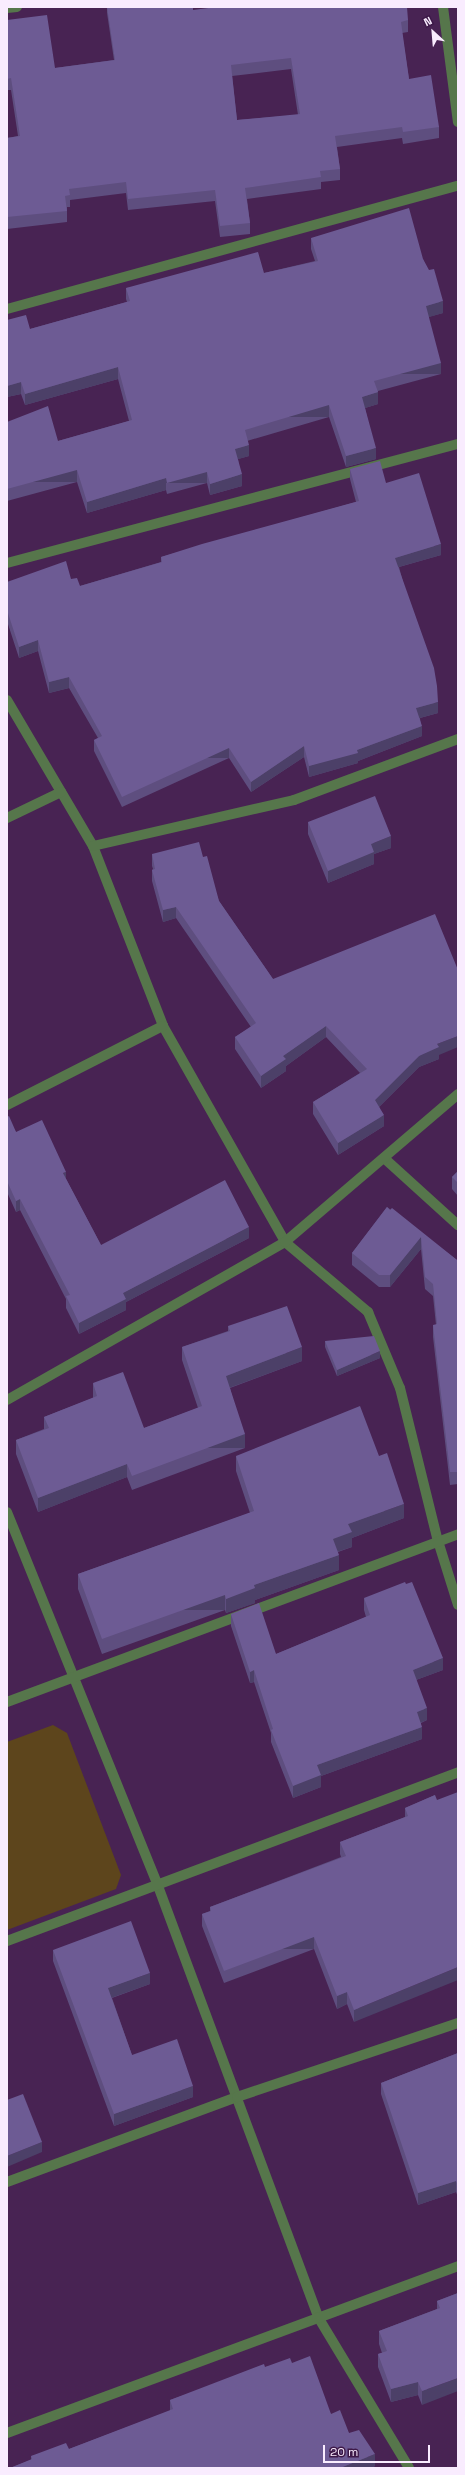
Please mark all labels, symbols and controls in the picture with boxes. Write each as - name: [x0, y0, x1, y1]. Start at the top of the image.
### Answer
- north arrow: [413, 12, 453, 52]
- text: N: [421, 13, 434, 29]
- scale bar: [325, 2437, 432, 2463]
- text: 20 m: [330, 2444, 358, 2460]

